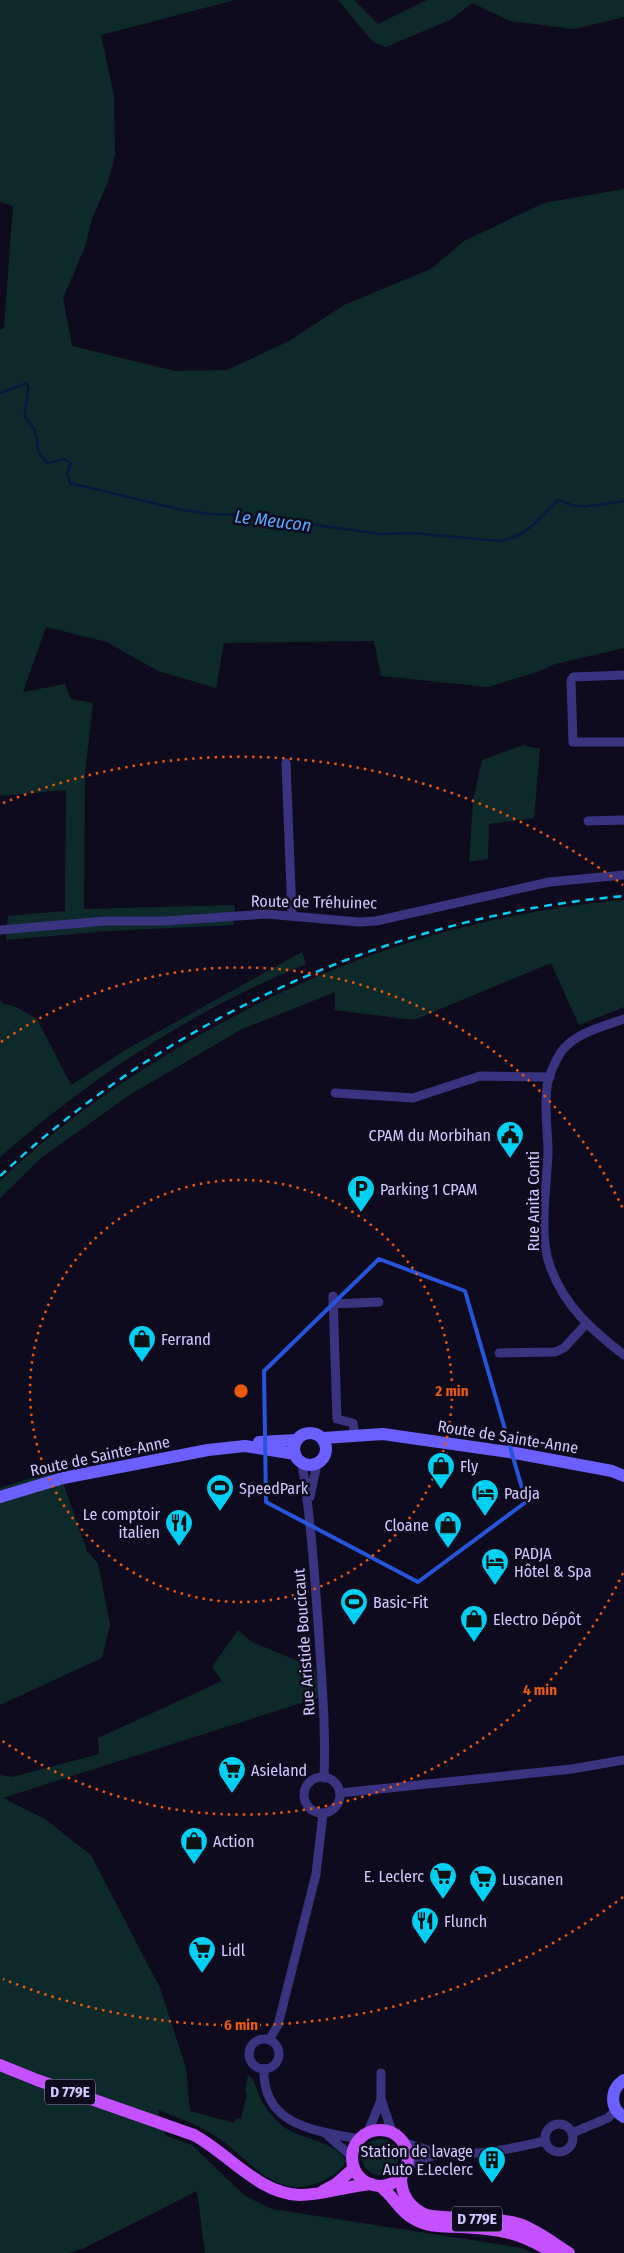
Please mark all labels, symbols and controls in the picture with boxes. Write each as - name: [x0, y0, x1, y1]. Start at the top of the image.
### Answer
- water label: Le Meucon: [233, 505, 313, 537]
- street label: Route de Tréhuinec: [251, 891, 377, 913]
- public building icon: CPAM du Morbihan: [495, 1120, 525, 1159]
- place label: CPAM du Morbihan: [369, 1126, 491, 1145]
- street label: Rue Anita Conti: [524, 1151, 543, 1251]
- parking icon: Parking 1 CPAM: [346, 1174, 376, 1213]
- place label: Parking 1 CPAM: [380, 1180, 478, 1199]
- shop icon: Ferrand: [127, 1324, 157, 1363]
- place label: Ferrand: [161, 1330, 211, 1349]
- centre of rings: [232, 1382, 250, 1400]
- text: 2 min: [434, 1382, 469, 1400]
- street label: Route de Sainte-Anne: [436, 1416, 580, 1458]
- street label: Route de Sainte-Anne: [28, 1432, 172, 1480]
- shop icon: Fly: [426, 1451, 456, 1490]
- place label: Fly: [460, 1457, 479, 1476]
- sports icon: SpeedPark: [205, 1473, 235, 1512]
- hotel icon: Padja: [470, 1478, 500, 1517]
- place label: SpeedPark: [239, 1479, 309, 1498]
- place label: Padja: [504, 1484, 540, 1503]
- place label: Le comptoir italien: [83, 1505, 160, 1542]
- restaurant icon: Le comptoir italien: [164, 1508, 194, 1547]
- shop icon: Cloane: [433, 1510, 463, 1549]
- place label: Cloane: [384, 1516, 429, 1535]
- place label: PADJA Hôtel & Spa: [514, 1544, 592, 1581]
- hotel icon: PADJA Hôtel & Spa: [480, 1547, 510, 1586]
- street label: Rue Aristide Boucicaut: [289, 1567, 319, 1716]
- sports icon: Basic-Fit: [339, 1587, 369, 1626]
- place label: Basic-Fit: [373, 1593, 429, 1612]
- shop icon: Electro Dépôt: [459, 1604, 489, 1643]
- place label: Electro Dépôt: [493, 1610, 582, 1629]
- text: 4 min: [523, 1681, 557, 1699]
- supermarket icon: Asieland: [217, 1755, 247, 1794]
- place label: Asieland: [251, 1761, 307, 1780]
- shop icon: Action: [179, 1826, 209, 1865]
- place label: Action: [213, 1832, 254, 1851]
- supermarket icon: E. Leclerc: [428, 1861, 458, 1900]
- supermarket icon: Luscanen: [468, 1864, 498, 1903]
- place label: E. Leclerc: [364, 1867, 424, 1886]
- place label: Luscanen: [502, 1870, 563, 1889]
- restaurant icon: Flunch: [410, 1906, 440, 1945]
- place label: Flunch: [444, 1912, 487, 1931]
- supermarket icon: Lidl: [187, 1935, 217, 1974]
- place label: Lidl: [221, 1941, 245, 1960]
- text: 6 min: [224, 2016, 258, 2034]
- road number: D 779E: [45, 2080, 95, 2104]
- place label: Station de lavage Auto E.Leclerc: [361, 2142, 473, 2179]
- building icon: Station de lavage Auto E.Leclerc: [477, 2145, 507, 2184]
- road number: D 779E: [452, 2206, 502, 2232]

